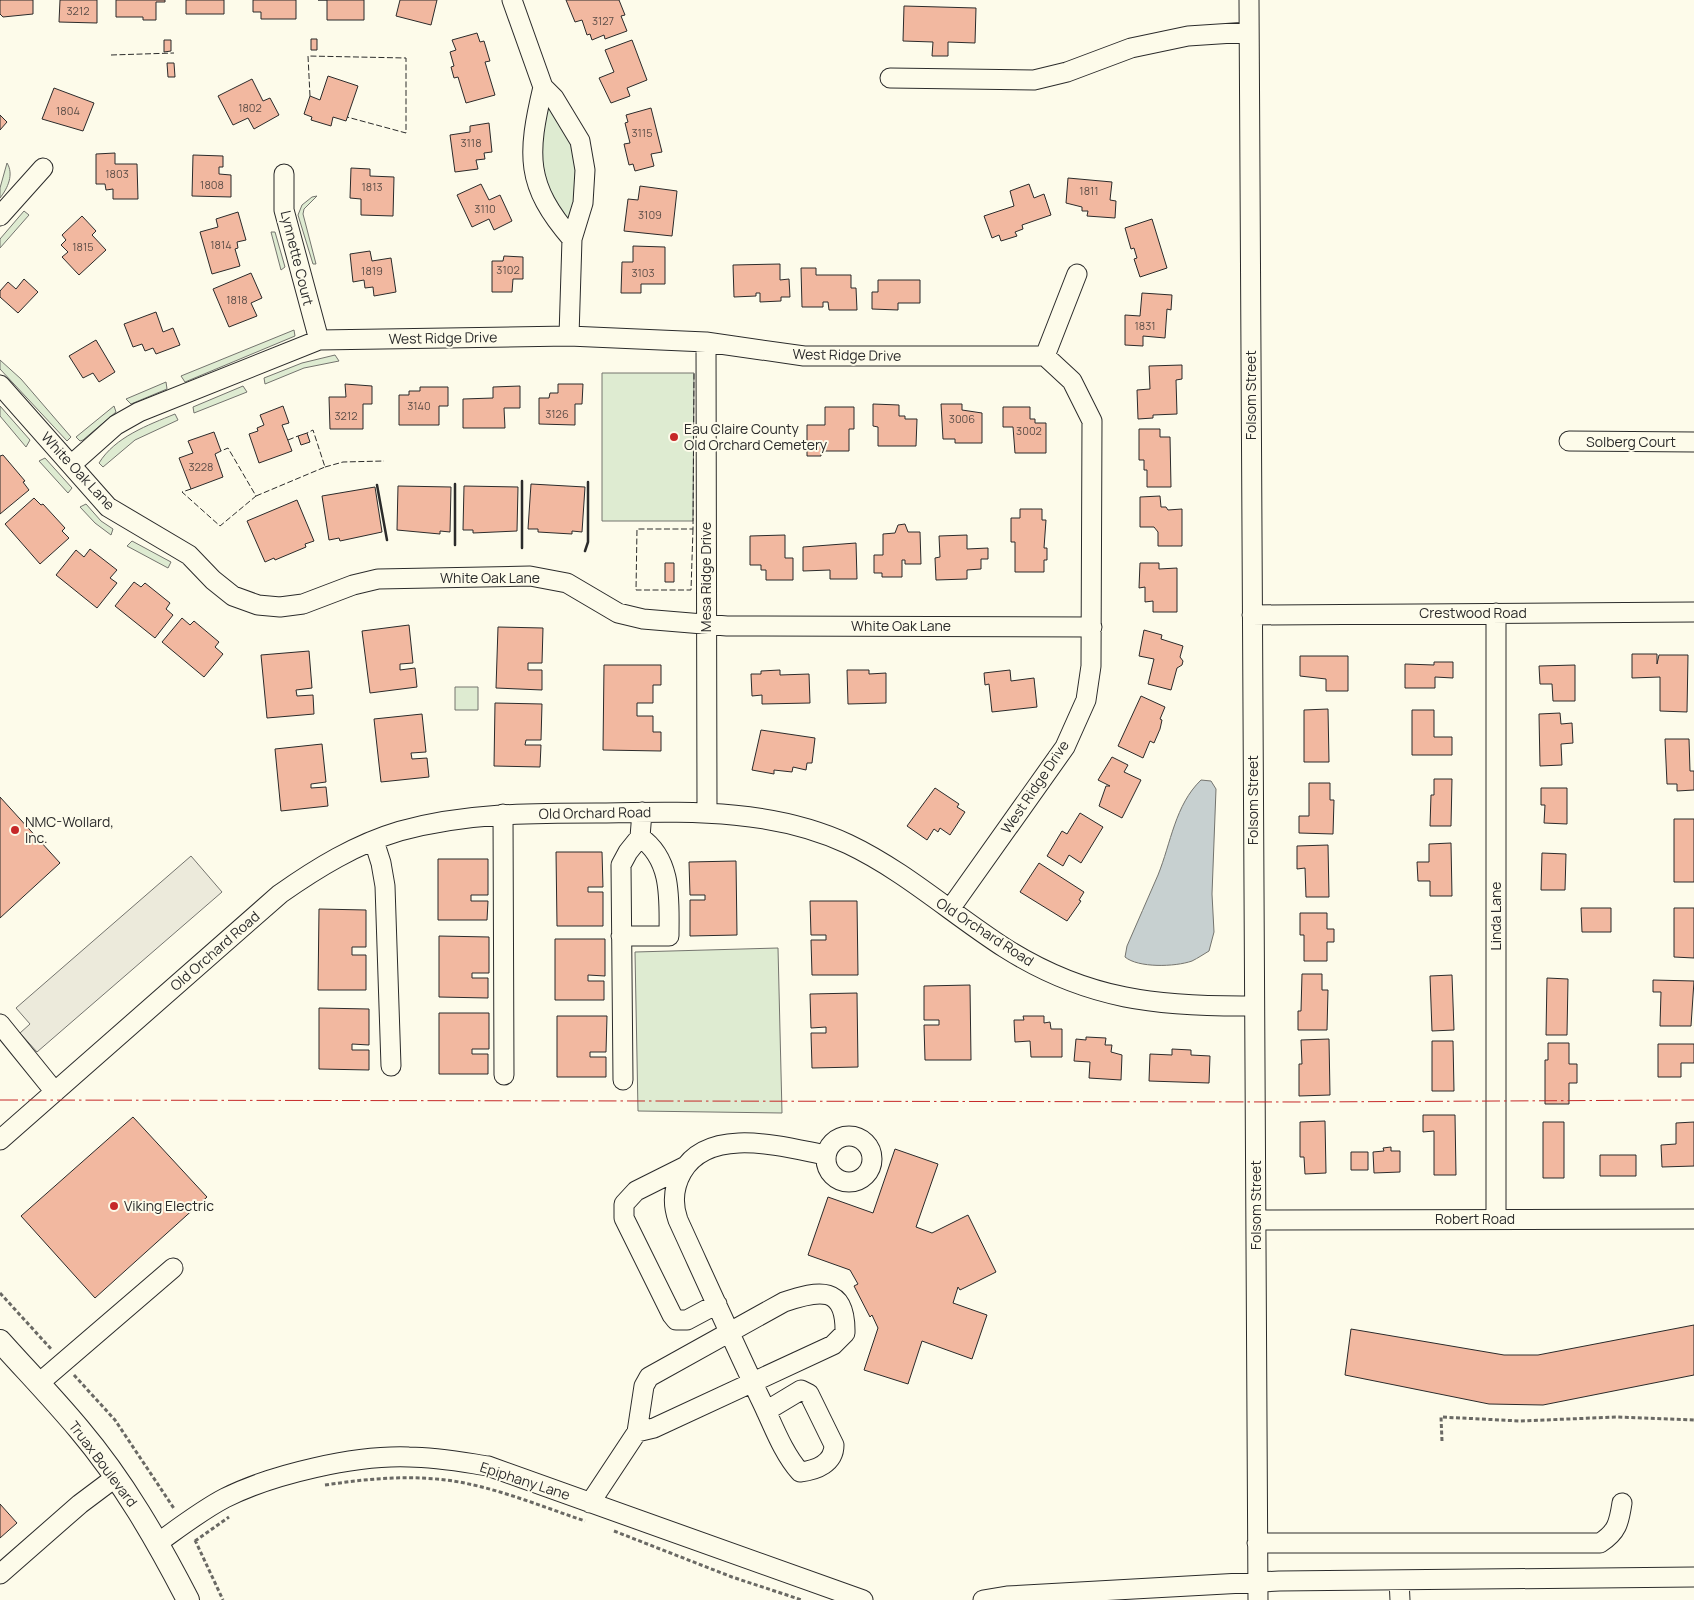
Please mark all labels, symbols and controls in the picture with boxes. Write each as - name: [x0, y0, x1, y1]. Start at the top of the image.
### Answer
- house number: 3212: [67, 3, 89, 18]
- house number: 3127: [592, 13, 614, 28]
- house number: 1802: [238, 100, 262, 115]
- house number: 1804: [56, 103, 80, 118]
- house number: 3115: [631, 125, 653, 140]
- house number: 3118: [460, 135, 482, 150]
- house number: 1803: [105, 166, 129, 181]
- house number: 1808: [200, 177, 224, 192]
- house number: 1813: [361, 179, 383, 194]
- house number: 1811: [1079, 183, 1099, 198]
- house number: 3110: [474, 201, 496, 216]
- house number: 3109: [638, 207, 662, 222]
- street label: Lynnette Court: [277, 208, 319, 308]
- house number: 1814: [210, 237, 232, 252]
- house number: 1815: [72, 239, 94, 254]
- house number: 3102: [496, 262, 520, 277]
- house number: 1819: [361, 263, 383, 278]
- house number: 3103: [631, 265, 655, 280]
- house number: 1818: [226, 292, 248, 307]
- house number: 1831: [1134, 318, 1156, 333]
- street label: West Ridge Drive: [389, 327, 497, 348]
- street label: West Ridge Drive: [793, 344, 901, 365]
- street label: Folsom Street: [1241, 350, 1260, 440]
- house number: 3140: [407, 398, 431, 413]
- house number: 3126: [545, 406, 569, 421]
- house number: 3212: [335, 408, 357, 423]
- house number: 3006: [949, 411, 975, 426]
- place label: Eau Claire County Old Orchard Cemetery: [684, 419, 828, 454]
- house number: 3002: [1016, 423, 1042, 438]
- street label: White Oak Lane: [37, 428, 119, 514]
- marker: Eau Claire County Old Orchard Cemetery: [668, 431, 680, 443]
- street label: Solberg Court: [1586, 432, 1676, 451]
- house number: 3228: [188, 459, 214, 474]
- street label: Mesa Ridge Drive: [696, 522, 715, 632]
- street label: White Oak Lane: [440, 568, 540, 587]
- street label: Crestwood Road: [1419, 603, 1527, 622]
- street label: White Oak Lane: [851, 616, 951, 635]
- street label: West Ridge Drive: [996, 736, 1073, 837]
- street label: Folsom Street: [1243, 755, 1262, 845]
- street label: Old Orchard Road: [539, 802, 651, 823]
- place label: NMC-Wollard, Inc.: [25, 812, 114, 847]
- marker: NMC-Wollard, Inc.: [9, 824, 21, 836]
- street label: Linda Lane: [1486, 882, 1505, 950]
- street label: Old Orchard Road: [933, 893, 1038, 970]
- street label: Old Orchard Road: [166, 907, 263, 995]
- street label: Folsom Street: [1246, 1160, 1265, 1250]
- place label: Viking Electric: [124, 1196, 214, 1215]
- marker: Viking Electric: [108, 1200, 120, 1212]
- street label: Robert Road: [1435, 1209, 1515, 1228]
- street label: Truax Boulevard: [65, 1417, 142, 1511]
- street label: Epiphany Lane: [478, 1457, 573, 1504]

